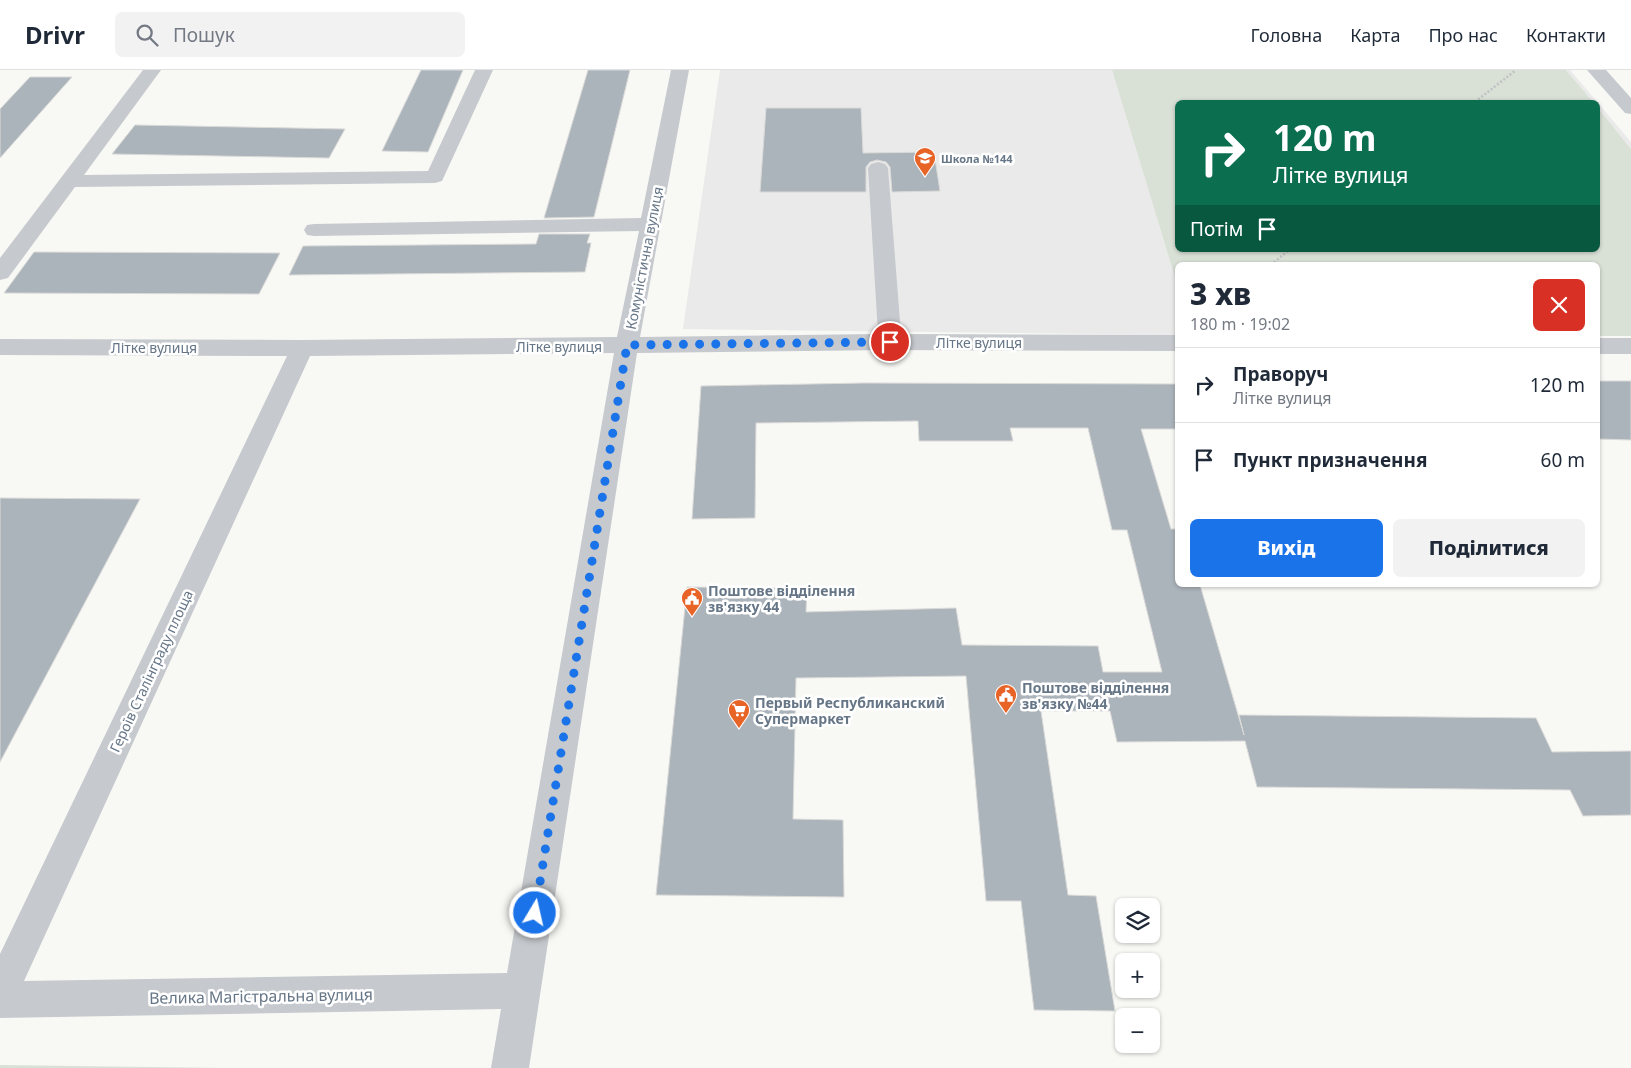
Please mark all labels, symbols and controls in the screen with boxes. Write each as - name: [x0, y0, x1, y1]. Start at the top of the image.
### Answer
- search box: [115, 12, 465, 57]
- text: Drivr: [25, 18, 85, 51]
- icon: search: [133, 21, 161, 49]
- text: Пошук: [173, 22, 235, 48]
- text: Головна: [1251, 23, 1322, 47]
- text: Карта: [1350, 23, 1400, 47]
- text: Про нас: [1428, 23, 1498, 47]
- text: Контакти: [1526, 23, 1606, 47]
- text: 120 m: [1273, 114, 1376, 161]
- icon: right: [1190, 120, 1255, 185]
- school or university icon: Школа №144: [913, 146, 937, 177]
- place label: Школа №144: [941, 151, 1013, 166]
- text: Літке вулиця: [1273, 159, 1408, 189]
- street label: Комуністична вулиця: [621, 185, 667, 331]
- icon: arrive: [1253, 215, 1281, 243]
- text: Потім: [1190, 216, 1243, 242]
- text: 3 хв: [1190, 273, 1251, 314]
- button: close: [1533, 279, 1585, 331]
- text: 180 m · 19:02: [1190, 313, 1290, 335]
- pin: [869, 321, 911, 363]
- icon: arrive: [876, 328, 904, 356]
- street label: Літке вулиця: [936, 333, 1022, 352]
- street label: Літке вулиця: [516, 337, 602, 356]
- street label: Літке вулиця: [111, 338, 197, 357]
- text: Праворуч: [1233, 361, 1328, 387]
- icon: right: [1190, 371, 1218, 399]
- text: 120 m: [1530, 372, 1585, 398]
- text: Літке вулиця: [1233, 387, 1331, 409]
- icon: arrive: [1190, 446, 1218, 474]
- text: Пункт призначення: [1233, 447, 1427, 473]
- text: 60 m: [1541, 447, 1585, 473]
- button: Вихід: [1190, 519, 1383, 577]
- button: Поділитися: [1393, 519, 1585, 577]
- place label: Поштове відділення зв'язку 44: [708, 581, 855, 616]
- public building icon: Поштове відділення зв'язку 44: [680, 586, 704, 617]
- street label: Героїв Сталінграду площа: [105, 587, 197, 755]
- place label: Поштове відділення зв'язку №44: [1022, 678, 1169, 713]
- public building icon: Поштове відділення зв'язку №44: [994, 683, 1018, 714]
- place label: Первый Республиканский Супермаркет: [755, 693, 945, 728]
- supermarket icon: Первый Республиканский Супермаркет: [727, 698, 751, 729]
- position arrow: [508, 886, 560, 938]
- map controls: [1115, 898, 1160, 1053]
- button: layers: [1115, 898, 1160, 943]
- button: +: [1115, 953, 1160, 998]
- street label: Велика Магістральна вулиця: [149, 983, 373, 1009]
- button: −: [1115, 1008, 1160, 1053]

